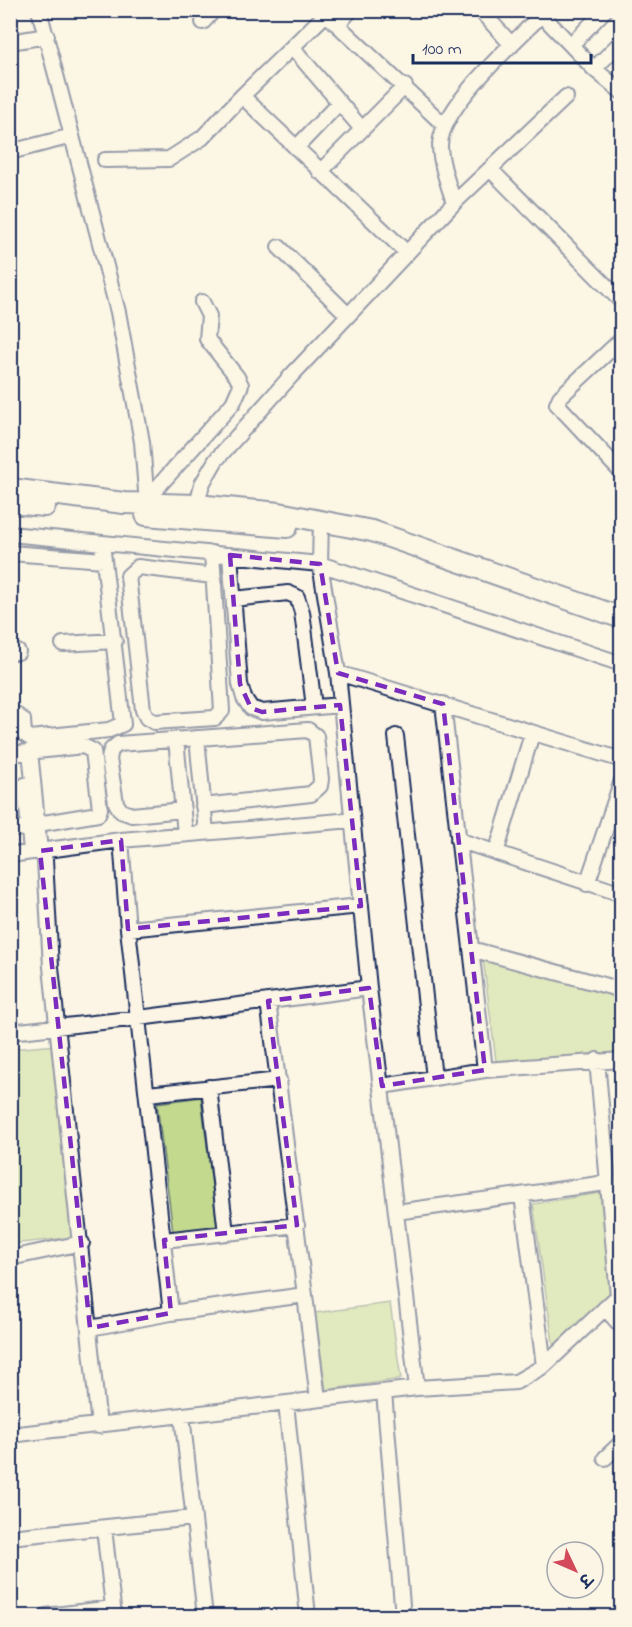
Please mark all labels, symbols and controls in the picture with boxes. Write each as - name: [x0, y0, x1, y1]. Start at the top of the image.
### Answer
- scale bar: [413, 27, 592, 65]
- text: 100 m: [422, 37, 462, 63]
- north arrow: [545, 1540, 605, 1600]
- text: उ: [571, 1565, 598, 1592]

